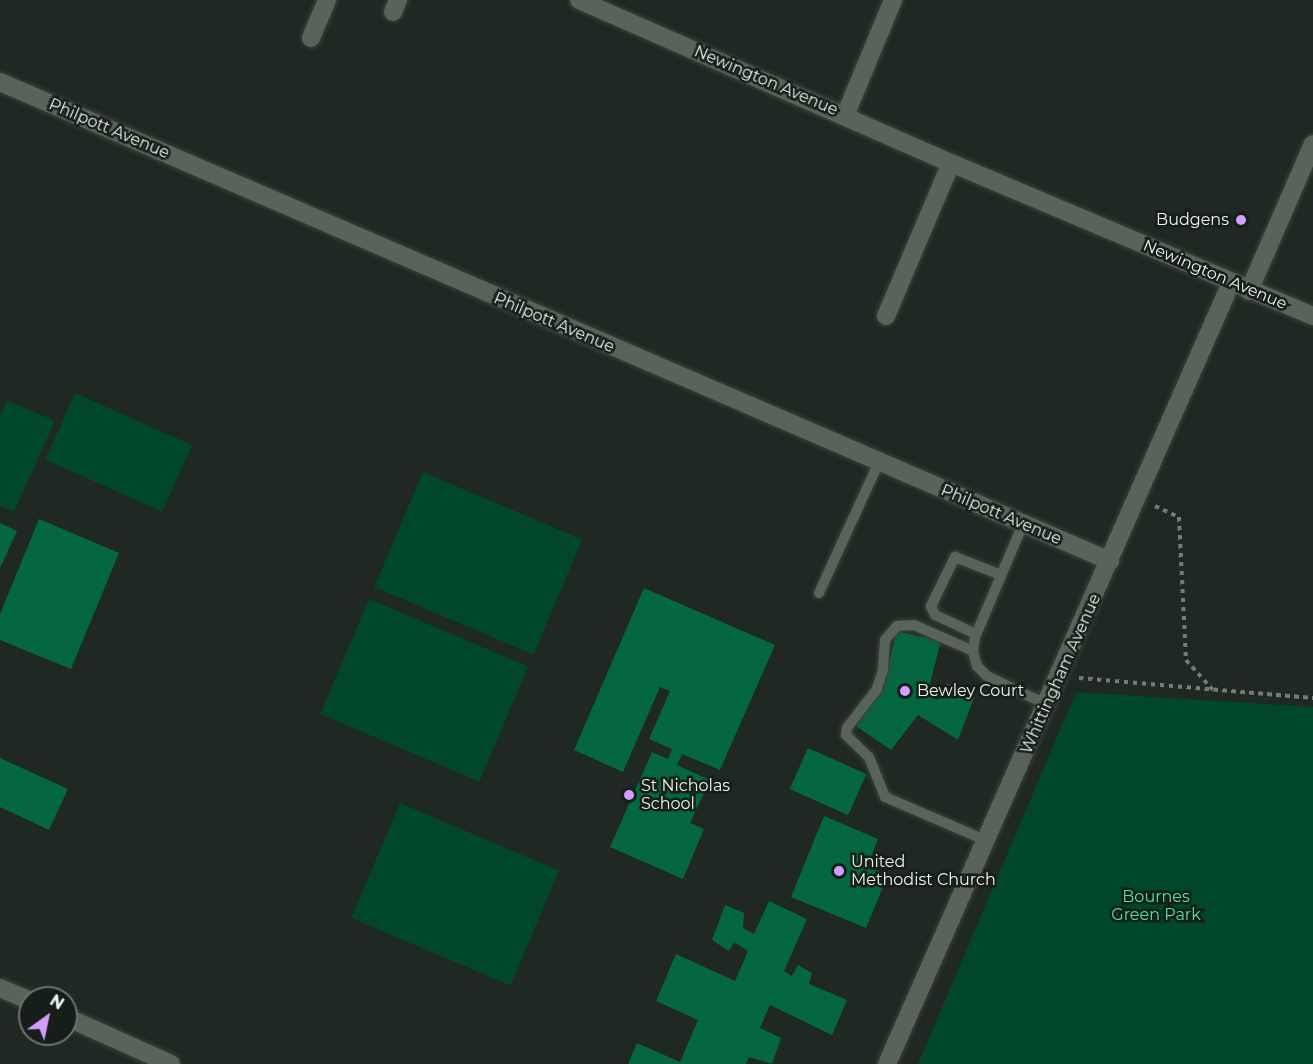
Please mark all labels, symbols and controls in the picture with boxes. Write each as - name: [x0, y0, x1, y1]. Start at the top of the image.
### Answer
- street label: Newington Avenue: [691, 42, 841, 120]
- street label: Philpott Avenue: [46, 95, 172, 163]
- place label: Budgens: [1156, 210, 1229, 230]
- marker: Budgens: [1234, 213, 1248, 227]
- street label: Newington Avenue: [1140, 236, 1290, 314]
- street label: Philpott Avenue: [491, 289, 617, 357]
- street label: Philpott Avenue: [938, 481, 1064, 549]
- street label: Whittingham Avenue: [1017, 591, 1105, 757]
- place label: Bewley Court: [917, 681, 1024, 701]
- marker: Bewley Court: [898, 684, 912, 698]
- place label: St Nicholas School: [641, 776, 730, 814]
- marker: St Nicholas School: [622, 788, 636, 802]
- place label: United Methodist Church: [851, 852, 996, 890]
- marker: United Methodist Church: [832, 864, 846, 878]
- park label: Bournes Green Park: [1111, 887, 1201, 925]
- north arrow: [18, 986, 78, 1046]
- text: N: [46, 991, 68, 1014]

